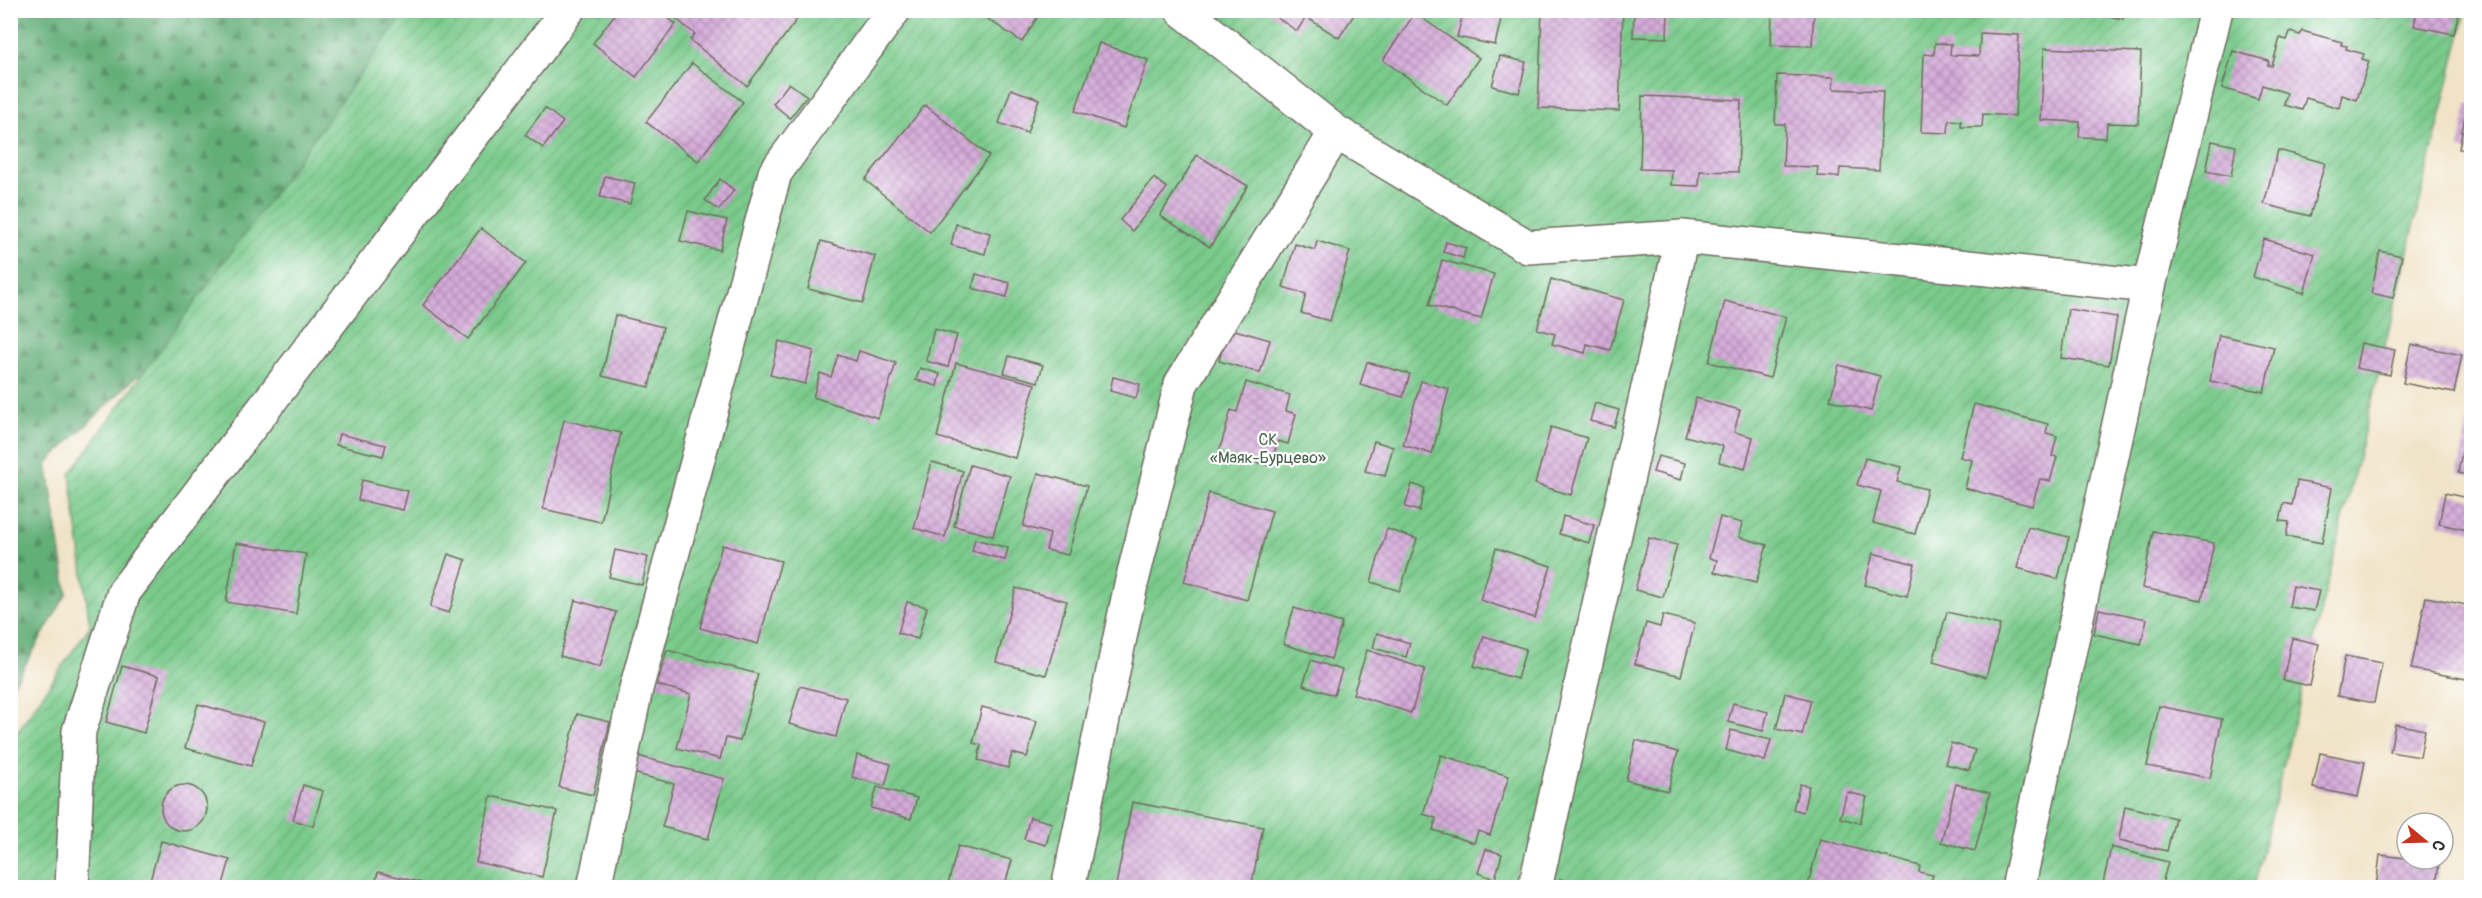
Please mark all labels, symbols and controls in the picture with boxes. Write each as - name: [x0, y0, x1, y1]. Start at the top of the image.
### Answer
- park label: СК «Маяк-Бурцево»: [1210, 430, 1326, 468]
- north arrow: [2395, 811, 2455, 871]
- text: С: [2427, 838, 2449, 854]

